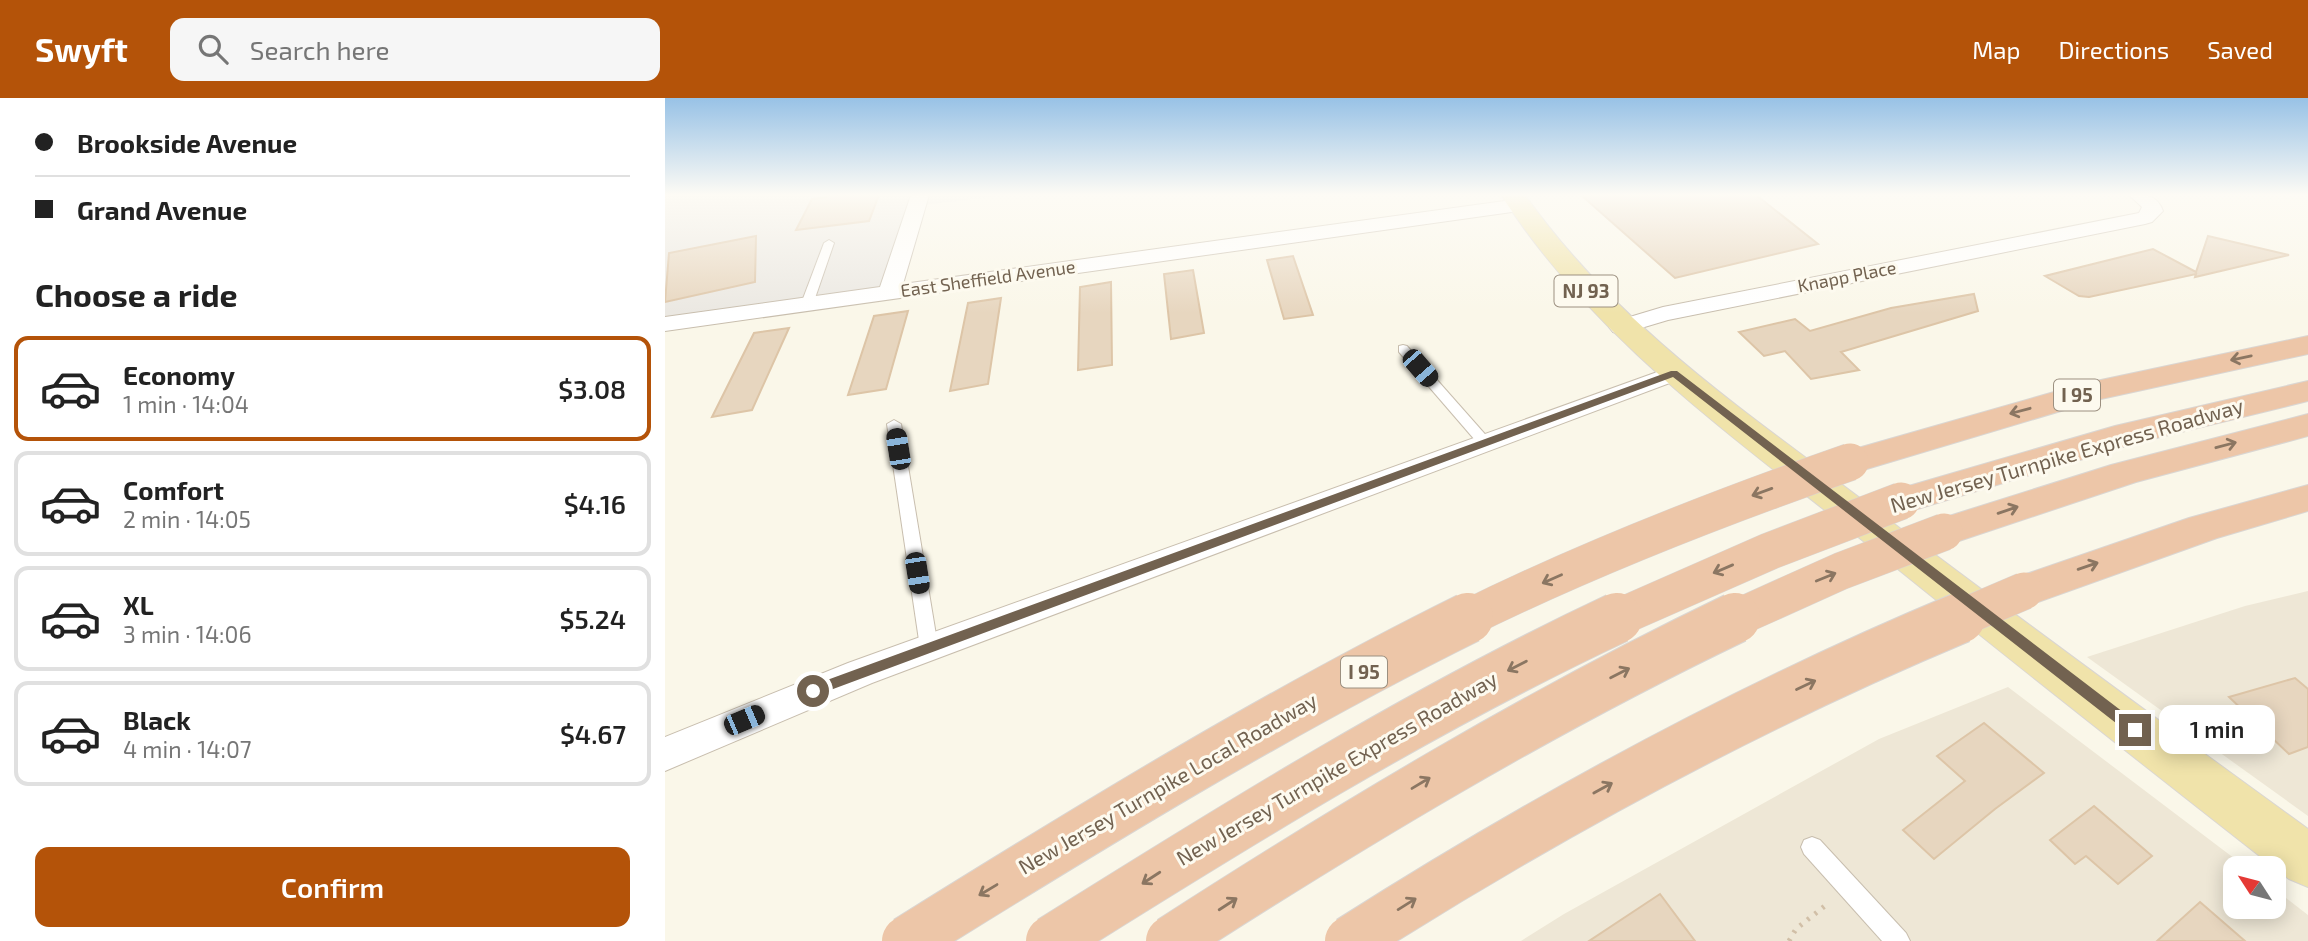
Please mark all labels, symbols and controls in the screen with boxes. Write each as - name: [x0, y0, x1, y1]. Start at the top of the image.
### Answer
- search box: [170, 18, 660, 81]
- text: Swyft: [35, 29, 128, 69]
- icon: search: [194, 30, 232, 68]
- text: Search here: [250, 34, 390, 65]
- text: Map: [1972, 35, 2020, 64]
- text: Directions: [2058, 35, 2169, 64]
- text: Saved: [2207, 35, 2273, 64]
- text: Brookside Avenue: [77, 127, 297, 158]
- text: Grand Avenue: [77, 194, 247, 225]
- street label: East Sheffield Avenue: [899, 255, 1077, 301]
- street label: Knapp Place: [1796, 256, 1898, 296]
- text: Choose a ride: [35, 275, 238, 313]
- road number: NJ 93: [1555, 276, 1618, 307]
- car: [1399, 345, 1442, 391]
- one-way arrow: [2230, 351, 2253, 365]
- icon: car: [39, 357, 102, 420]
- text: Economy: [123, 359, 235, 390]
- text: $3.08: [558, 373, 626, 404]
- road number: I 95: [2054, 380, 2100, 410]
- text: 1 min · 14:04: [123, 390, 249, 418]
- street label: New Jersey Turnpike Express Roadway: [1887, 392, 2246, 517]
- one-way arrow: [2009, 405, 2032, 418]
- car: [885, 427, 912, 471]
- one-way arrow: [2214, 438, 2237, 451]
- icon: car: [39, 472, 102, 535]
- text: Comfort: [123, 474, 224, 505]
- one-way arrow: [1752, 487, 1774, 500]
- text: $4.16: [564, 488, 626, 519]
- one-way arrow: [1997, 502, 2019, 515]
- text: 2 min · 14:05: [123, 505, 251, 533]
- car: [904, 551, 931, 595]
- one-way arrow: [2076, 559, 2098, 572]
- one-way arrow: [1713, 563, 1734, 576]
- one-way arrow: [1815, 569, 1836, 582]
- one-way arrow: [1542, 573, 1563, 586]
- icon: car: [39, 587, 102, 650]
- text: XL: [123, 589, 154, 620]
- text: $5.24: [560, 603, 626, 634]
- text: 3 min · 14:06: [123, 620, 252, 648]
- road number: I 95: [1341, 656, 1387, 688]
- one-way arrow: [1507, 660, 1528, 674]
- street label: New Jersey Turnpike Express Roadway: [1171, 665, 1501, 870]
- one-way arrow: [1609, 666, 1630, 680]
- route start: [797, 675, 829, 707]
- one-way arrow: [1795, 678, 1816, 691]
- street label: New Jersey Turnpike Local Roadway: [1014, 687, 1321, 879]
- icon: car: [39, 702, 102, 765]
- car: [721, 702, 768, 738]
- text: Black: [123, 704, 191, 735]
- callout: 1 min: [2159, 706, 2275, 754]
- route end: [2119, 714, 2151, 746]
- text: 1 min: [2190, 715, 2244, 743]
- text: $4.67: [560, 718, 626, 749]
- text: 4 min · 14:07: [123, 735, 252, 763]
- one-way arrow: [1410, 776, 1430, 790]
- one-way arrow: [1592, 781, 1613, 794]
- button: Confirm: [35, 847, 630, 927]
- north arrow: [2223, 856, 2285, 919]
- map controls: [2223, 856, 2286, 919]
- one-way arrow: [1141, 871, 1161, 885]
- one-way arrow: [979, 883, 999, 897]
- one-way arrow: [1218, 896, 1237, 911]
- one-way arrow: [1397, 897, 1417, 911]

